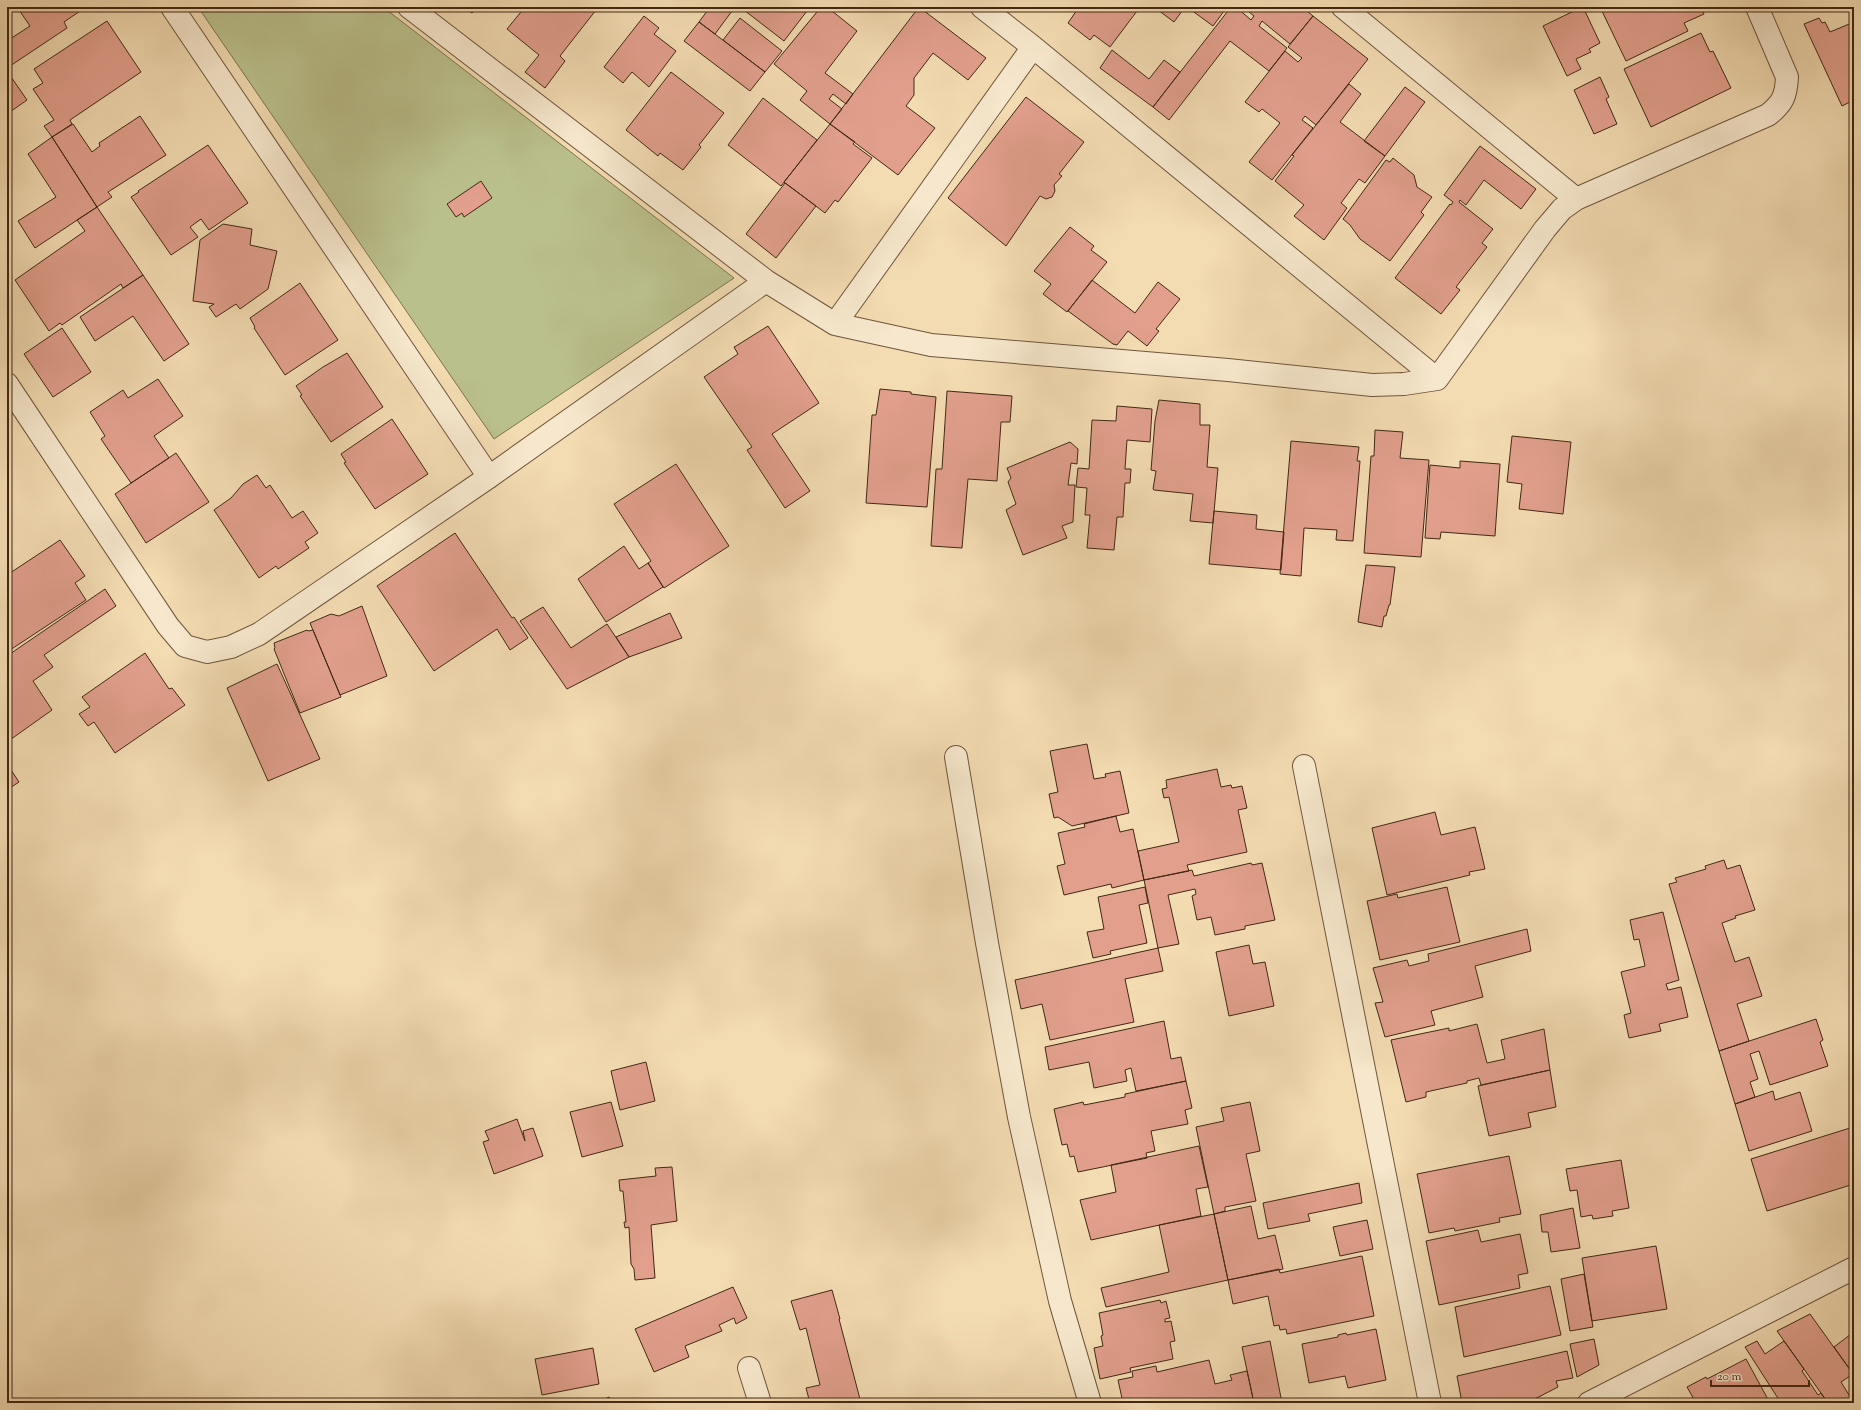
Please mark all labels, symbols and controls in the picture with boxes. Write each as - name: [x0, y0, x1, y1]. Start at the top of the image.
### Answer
- scale bar: [1711, 1362, 1809, 1388]
- text: 20 m: [1717, 1368, 1742, 1386]

